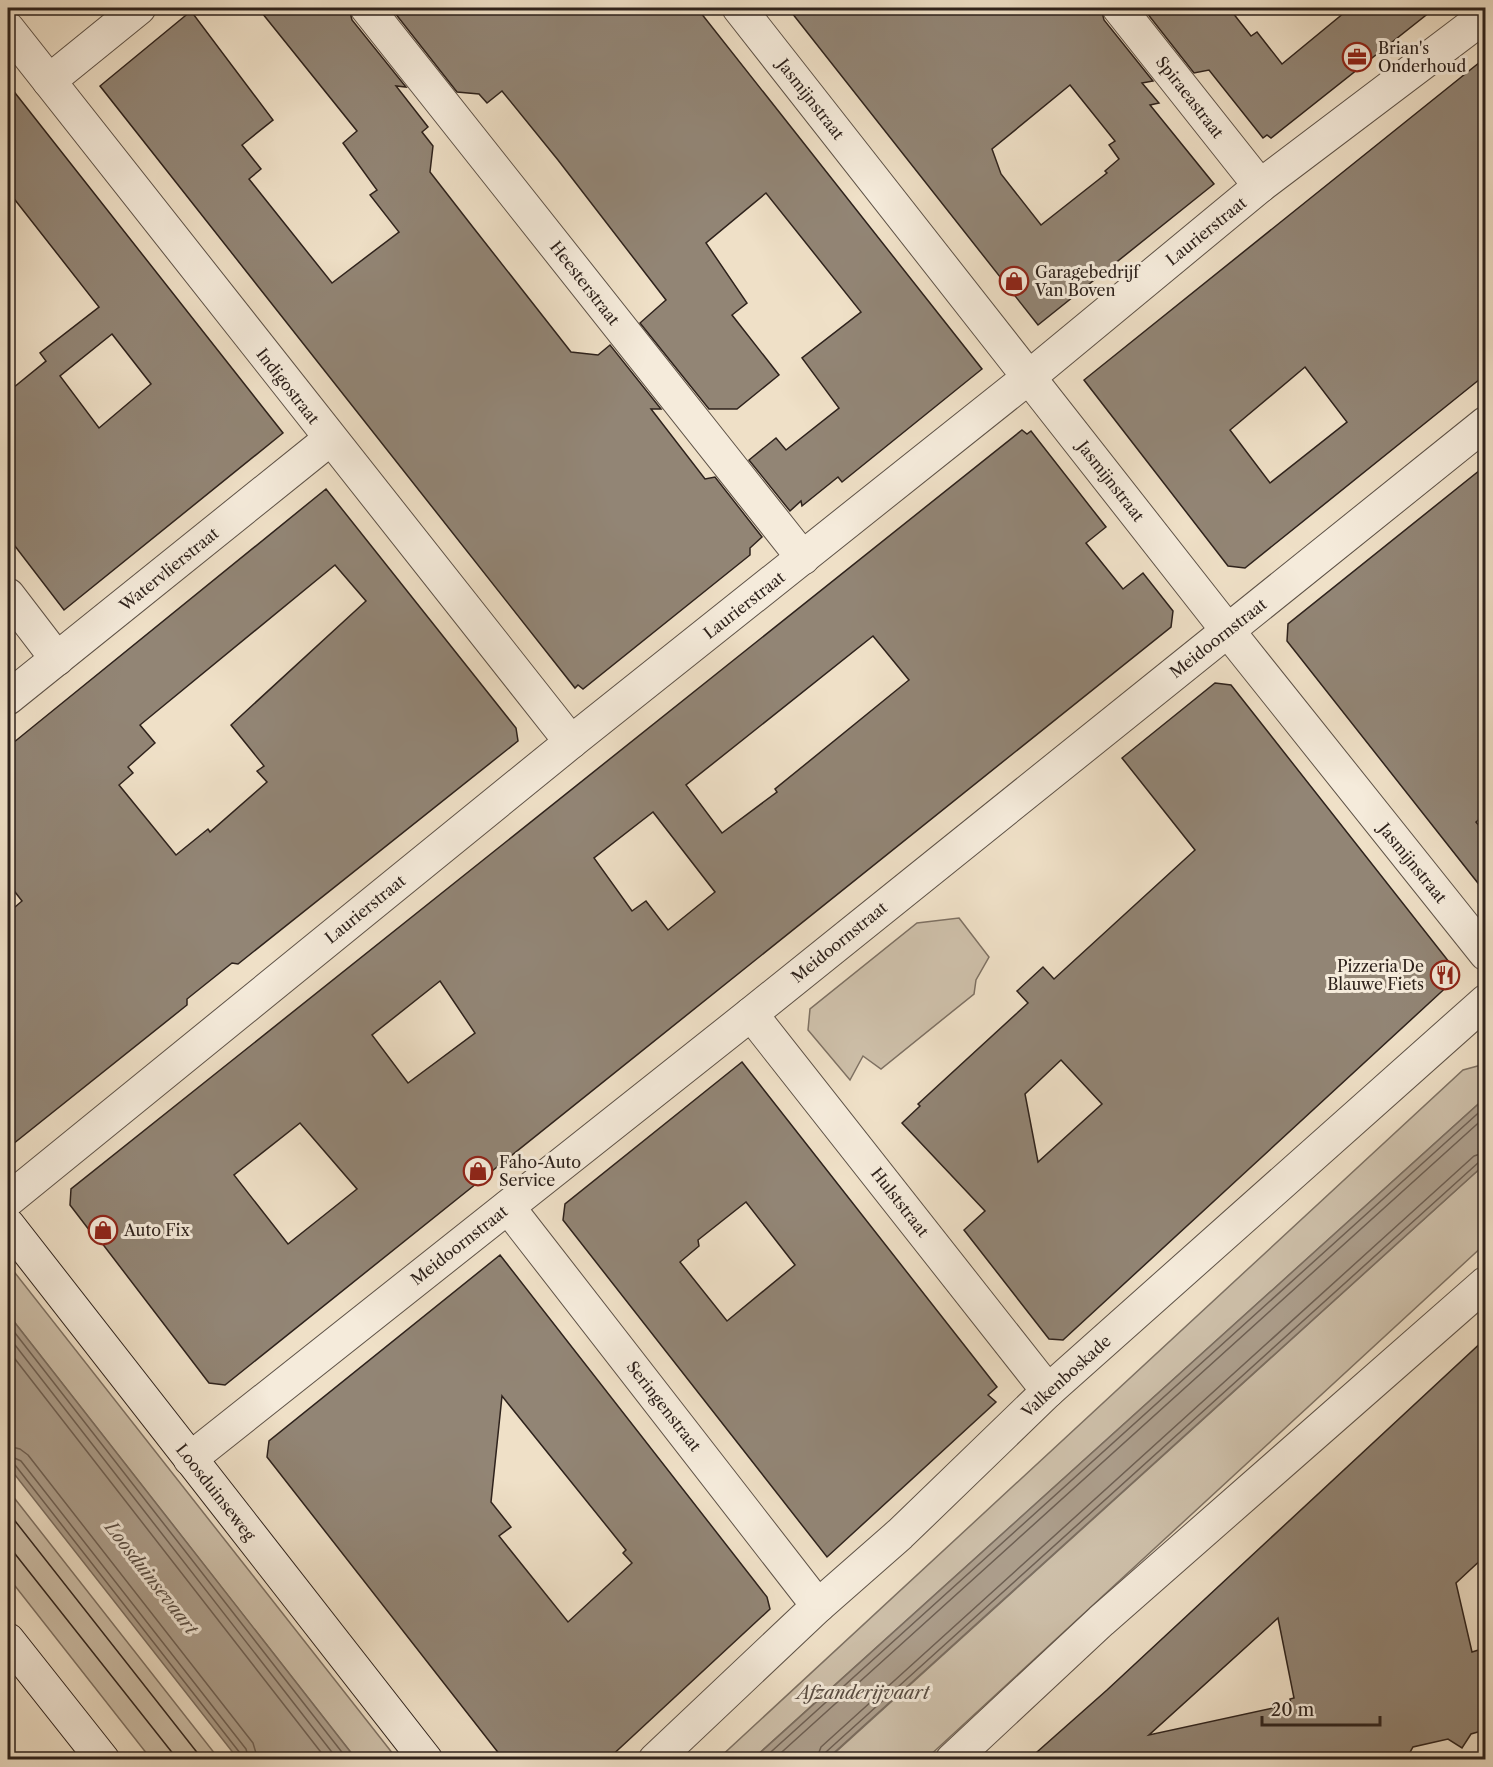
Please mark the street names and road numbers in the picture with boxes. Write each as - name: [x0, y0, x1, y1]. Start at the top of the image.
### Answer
- street label: Jasmijnstraat: [771, 52, 849, 144]
- street label: Spiraeastraat: [1152, 52, 1228, 142]
- street label: Laurierstraat: [1162, 192, 1251, 270]
- street label: Heesterstraat: [546, 237, 624, 329]
- street label: Indigostraat: [252, 344, 324, 428]
- street label: Jasmijnstraat: [1071, 434, 1149, 526]
- street label: Watervlierstraat: [115, 523, 223, 616]
- street label: Laurierstraat: [699, 567, 789, 643]
- street label: Meidoornstraat: [1166, 594, 1271, 682]
- street label: Jasmijnstraat: [1373, 817, 1451, 907]
- street label: Laurierstraat: [321, 870, 410, 948]
- street label: Meidoornstraat: [787, 897, 891, 987]
- street label: Hulststraat: [867, 1163, 933, 1241]
- street label: Meidoornstraat: [407, 1201, 512, 1289]
- street label: Valkenboskade: [1016, 1331, 1115, 1422]
- street label: Seringenstraat: [622, 1357, 706, 1455]
- street label: Loosduinseweg: [172, 1440, 260, 1545]

